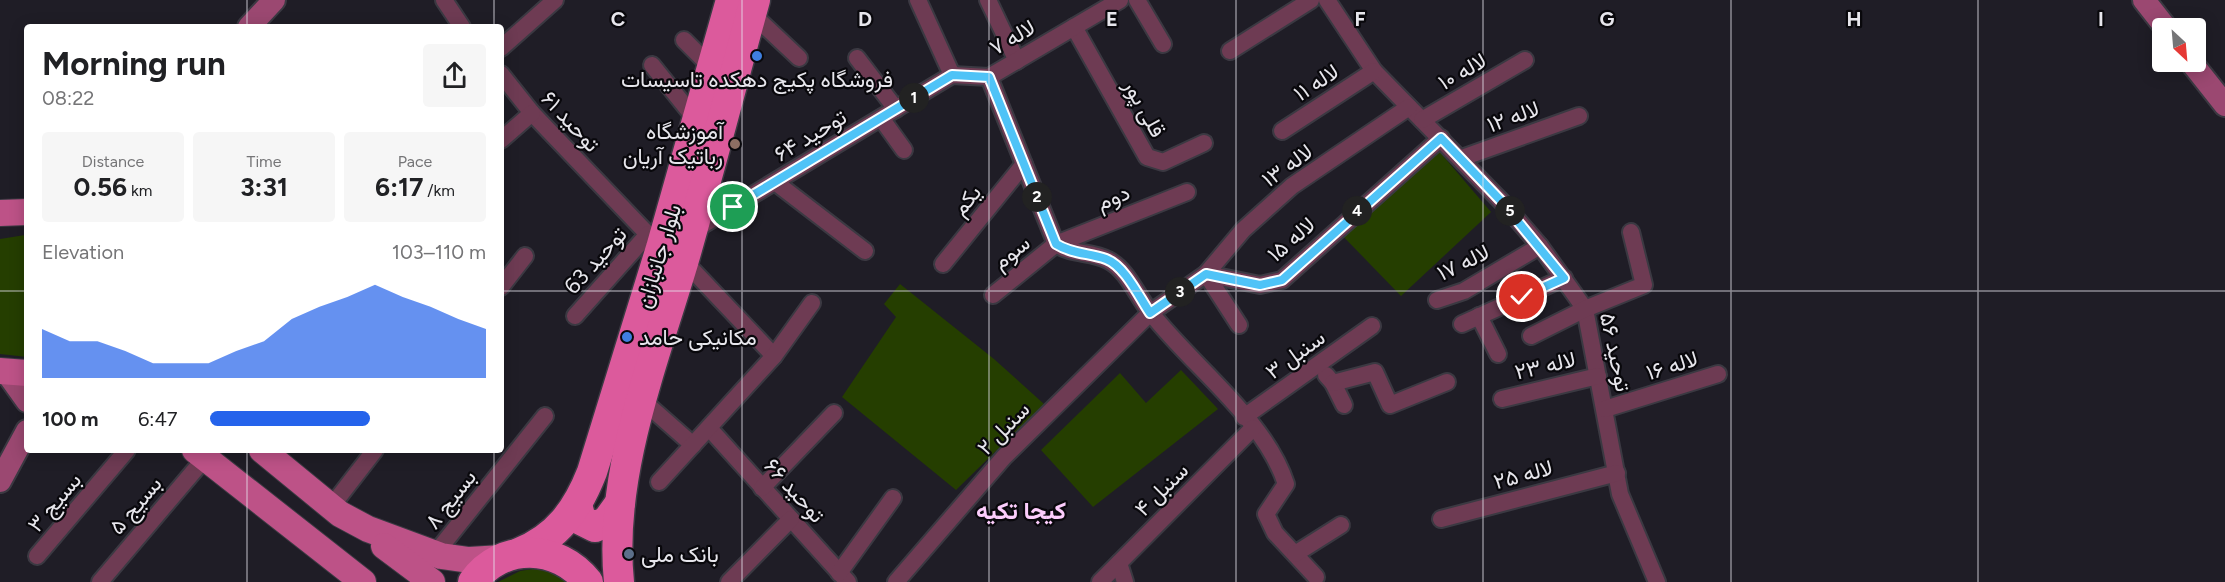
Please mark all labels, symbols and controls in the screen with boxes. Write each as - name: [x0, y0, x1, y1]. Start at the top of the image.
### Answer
- text: C: [611, 7, 625, 31]
- text: D: [858, 7, 872, 31]
- text: E: [1106, 7, 1118, 31]
- text: F: [1354, 7, 1366, 31]
- text: G: [1600, 7, 1615, 31]
- text: H: [1847, 7, 1862, 31]
- text: I: [2098, 7, 2104, 31]
- street label: لاله ۷: [984, 14, 1040, 61]
- north arrow: [2152, 18, 2206, 72]
- map controls: [2152, 18, 2206, 72]
- text: Morning run: [42, 44, 226, 83]
- button: share: [423, 44, 486, 107]
- street label: لاله ۱۰: [1433, 47, 1491, 96]
- marker: فروشگاه پکیج دهکده تاسیسات: [750, 49, 764, 63]
- street label: لاله ۱۱: [1289, 58, 1344, 107]
- place label: فروشگاه پکیج دهکده تاسیسات: [621, 66, 893, 94]
- street label: قلی پور: [1116, 74, 1171, 142]
- pin: 1: [899, 83, 929, 113]
- street label: توحید ۶۱: [536, 85, 606, 158]
- text: 08:22: [42, 86, 95, 110]
- text: 1: [911, 88, 917, 107]
- street label: لاله ۱۲: [1483, 95, 1543, 138]
- street label: توحید ۶۴: [769, 103, 852, 168]
- place label: آموزشگاه رباتیک آریان: [623, 118, 725, 170]
- marker: آموزشگاه رباتیک آریان: [728, 137, 742, 151]
- street label: لاله ۱۳: [1256, 138, 1318, 193]
- text: Distance: [82, 152, 144, 171]
- text: Time: [247, 152, 281, 171]
- text: Pace: [398, 152, 432, 171]
- text: 0.56: [74, 171, 127, 203]
- text: 3:31: [240, 171, 288, 203]
- text: 6:17: [375, 171, 423, 203]
- street label: یکم: [946, 179, 988, 222]
- street label: دوم: [1093, 179, 1134, 217]
- text: km: [127, 181, 152, 200]
- text: /km: [423, 181, 455, 200]
- pin: [707, 181, 758, 232]
- pin: 2: [1022, 182, 1052, 212]
- text: 2: [1032, 187, 1042, 206]
- icon: arrive: [716, 190, 749, 223]
- pin: 4: [1342, 196, 1372, 226]
- pin: 5: [1495, 196, 1525, 226]
- street label: بلوار جانبازان: [630, 201, 687, 312]
- text: 4: [1352, 201, 1362, 220]
- text: 5: [1505, 201, 1515, 220]
- street label: لاله ۱۵: [1262, 211, 1321, 268]
- street label: توحید 63: [558, 221, 633, 299]
- street label: سوم: [987, 229, 1036, 276]
- street label: لاله ۱۷: [1433, 238, 1494, 287]
- text: Elevation: [42, 240, 124, 264]
- text: 103–110 m: [392, 240, 486, 264]
- pin: [1496, 271, 1547, 322]
- pin: 3: [1165, 277, 1195, 307]
- icon: check: [1505, 280, 1538, 313]
- text: 3: [1176, 282, 1184, 301]
- street label: توحید ۵۶: [1594, 310, 1637, 394]
- place label: مکانیکی حامد: [639, 324, 757, 351]
- street label: سنبل ۳: [1260, 324, 1330, 385]
- marker: مکانیکی حامد: [620, 330, 634, 344]
- street label: لاله ۲۳: [1512, 345, 1578, 386]
- street label: لاله ۱۶: [1643, 345, 1701, 386]
- street label: سنبل ۲: [971, 396, 1035, 461]
- text: 100 m: [42, 407, 99, 431]
- text: 6:47: [138, 407, 178, 431]
- street label: توحید ۶۶: [759, 452, 831, 528]
- street label: لاله ۲۵: [1491, 454, 1556, 495]
- street label: سنبل ۴: [1129, 457, 1194, 522]
- street label: بسیج ۸: [419, 464, 483, 535]
- street label: بسیج ۳: [22, 467, 88, 538]
- street label: بسیج ۵: [103, 471, 168, 541]
- district label: کیجا تکیه: [976, 496, 1066, 525]
- place label: بانک ملی: [641, 541, 719, 568]
- marker: بانک ملی: [622, 547, 636, 561]

